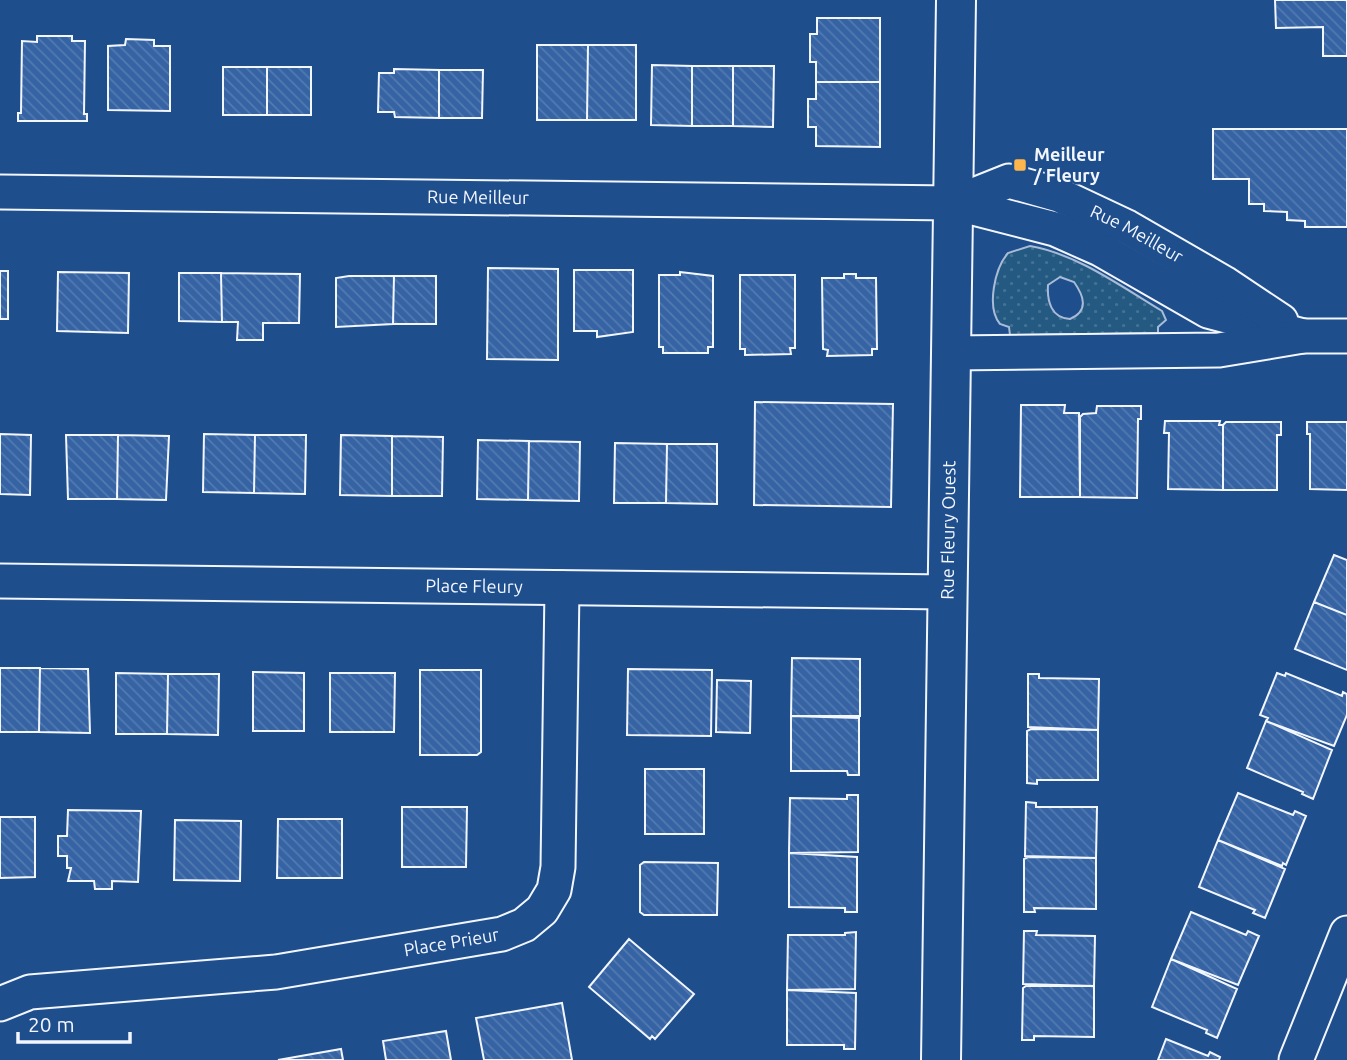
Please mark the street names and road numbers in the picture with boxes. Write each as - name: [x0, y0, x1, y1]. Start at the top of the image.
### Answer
- street label: Rue Meilleur: [427, 186, 529, 207]
- street label: Rue Meilleur: [1088, 200, 1187, 266]
- street label: Rue Fleury Ouest: [937, 460, 958, 600]
- street label: Place Fleury: [425, 575, 523, 596]
- street label: Place Prieur: [402, 924, 501, 959]

